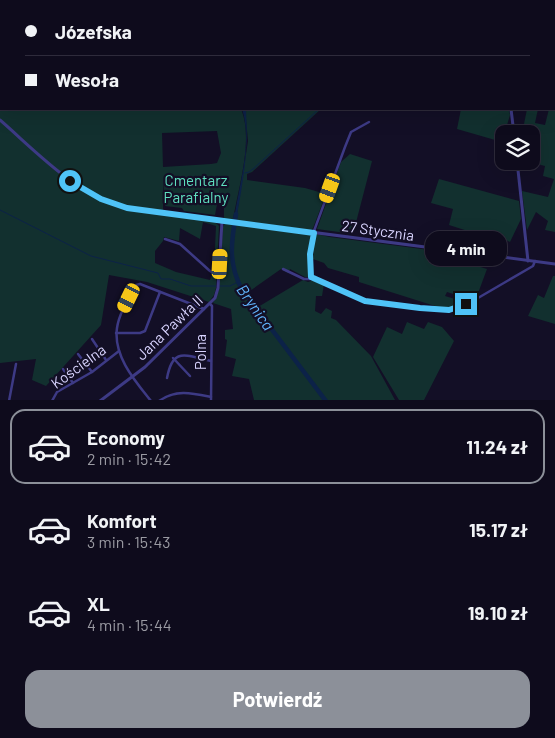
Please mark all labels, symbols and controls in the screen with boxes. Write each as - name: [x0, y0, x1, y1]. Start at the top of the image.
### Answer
- text: Józefska: [55, 20, 132, 43]
- text: Wesoła: [55, 68, 119, 91]
- map controls: [495, 125, 540, 170]
- button: layers: [495, 125, 540, 170]
- route start: [59, 170, 81, 192]
- park label: Cmentarz Parafialny: [164, 171, 228, 206]
- car: [317, 171, 342, 205]
- street label: 27 Stycznia: [341, 216, 415, 244]
- callout: 4 min: [425, 232, 507, 266]
- text: 4 min: [446, 239, 486, 258]
- car: [211, 249, 228, 279]
- water label: Brynica: [233, 280, 279, 334]
- car: [115, 281, 142, 315]
- street label: Jana Pawła II: [132, 291, 206, 363]
- route end: [455, 293, 477, 315]
- street label: Polna: [191, 334, 209, 370]
- street label: Kościelna: [47, 340, 109, 392]
- icon: car: [27, 424, 72, 469]
- text: Economy: [87, 426, 165, 449]
- text: 11.24 zł: [466, 435, 528, 458]
- text: 2 min · 15:42: [87, 449, 171, 468]
- icon: car: [27, 507, 72, 552]
- text: Komfort: [87, 509, 157, 532]
- text: 15.17 zł: [469, 518, 528, 541]
- text: 3 min · 15:43: [87, 532, 170, 551]
- icon: car: [27, 590, 72, 635]
- text: XL: [87, 592, 110, 615]
- text: 19.10 zł: [468, 601, 528, 624]
- text: 4 min · 15:44: [87, 615, 172, 634]
- button: Potwierdź: [25, 670, 530, 728]

